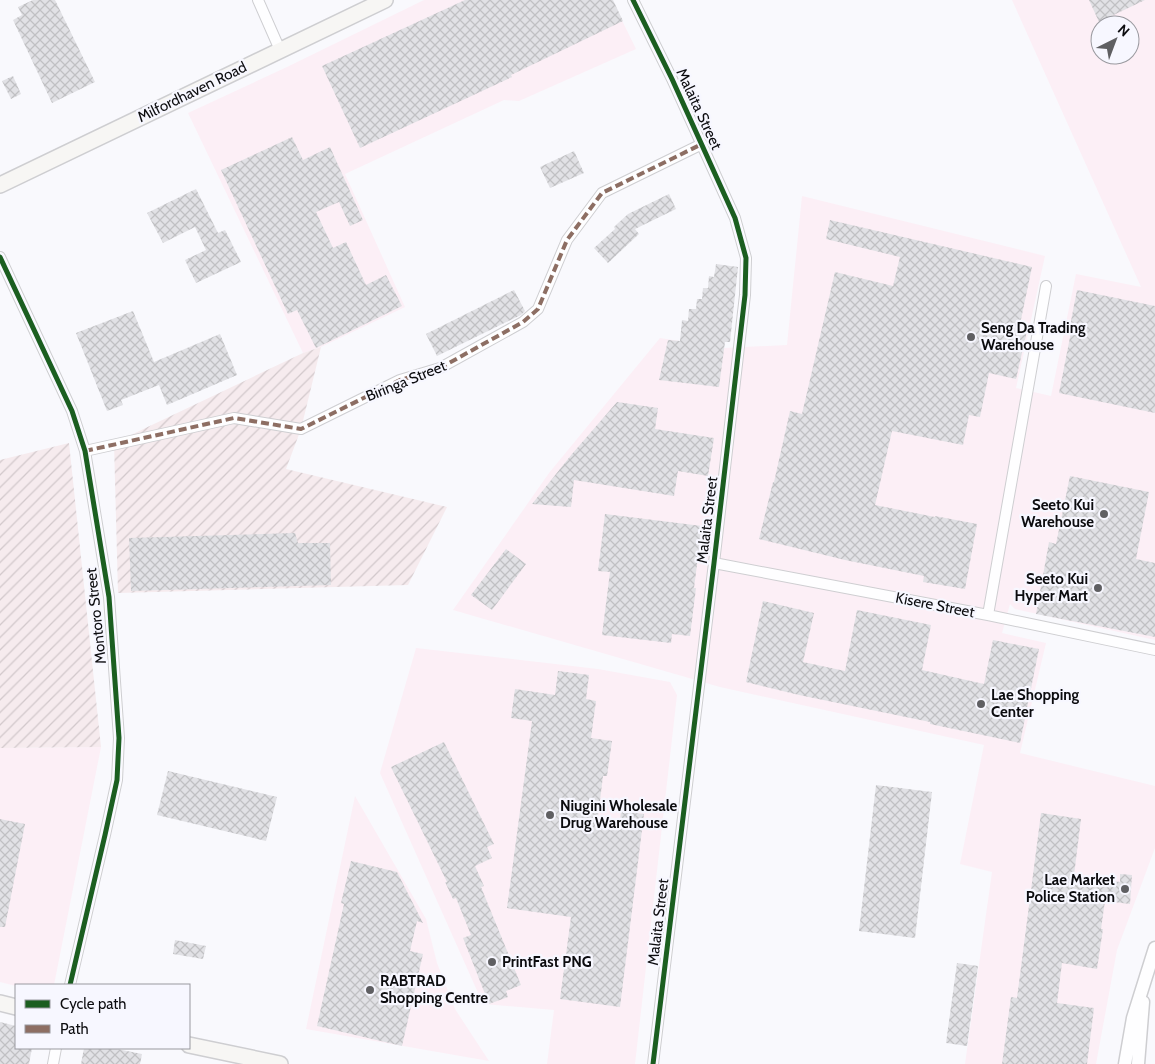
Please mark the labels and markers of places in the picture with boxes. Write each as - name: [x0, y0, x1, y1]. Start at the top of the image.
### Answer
- place label: Seng Da Trading Warehouse: [981, 319, 1086, 354]
- marker: Seng Da Trading Warehouse: [965, 331, 977, 343]
- place label: Seeto Kui Warehouse: [1021, 496, 1094, 531]
- marker: Seeto Kui Warehouse: [1098, 508, 1110, 520]
- place label: Seeto Kui Hyper Mart: [1015, 570, 1088, 605]
- marker: Seeto Kui Hyper Mart: [1092, 582, 1104, 594]
- place label: Lae Shopping Center: [991, 686, 1080, 721]
- marker: Lae Shopping Center: [975, 698, 987, 710]
- place label: Niugini Wholesale Drug Warehouse: [560, 797, 678, 832]
- marker: Niugini Wholesale Drug Warehouse: [544, 809, 556, 821]
- place label: Lae Market Police Station: [1026, 871, 1115, 906]
- marker: Lae Market Police Station: [1119, 883, 1131, 895]
- place label: PrintFast PNG: [502, 953, 592, 971]
- marker: PrintFast PNG: [486, 956, 498, 968]
- place label: RABTRAD Shopping Centre: [380, 972, 488, 1007]
- marker: RABTRAD Shopping Centre: [364, 984, 376, 996]

